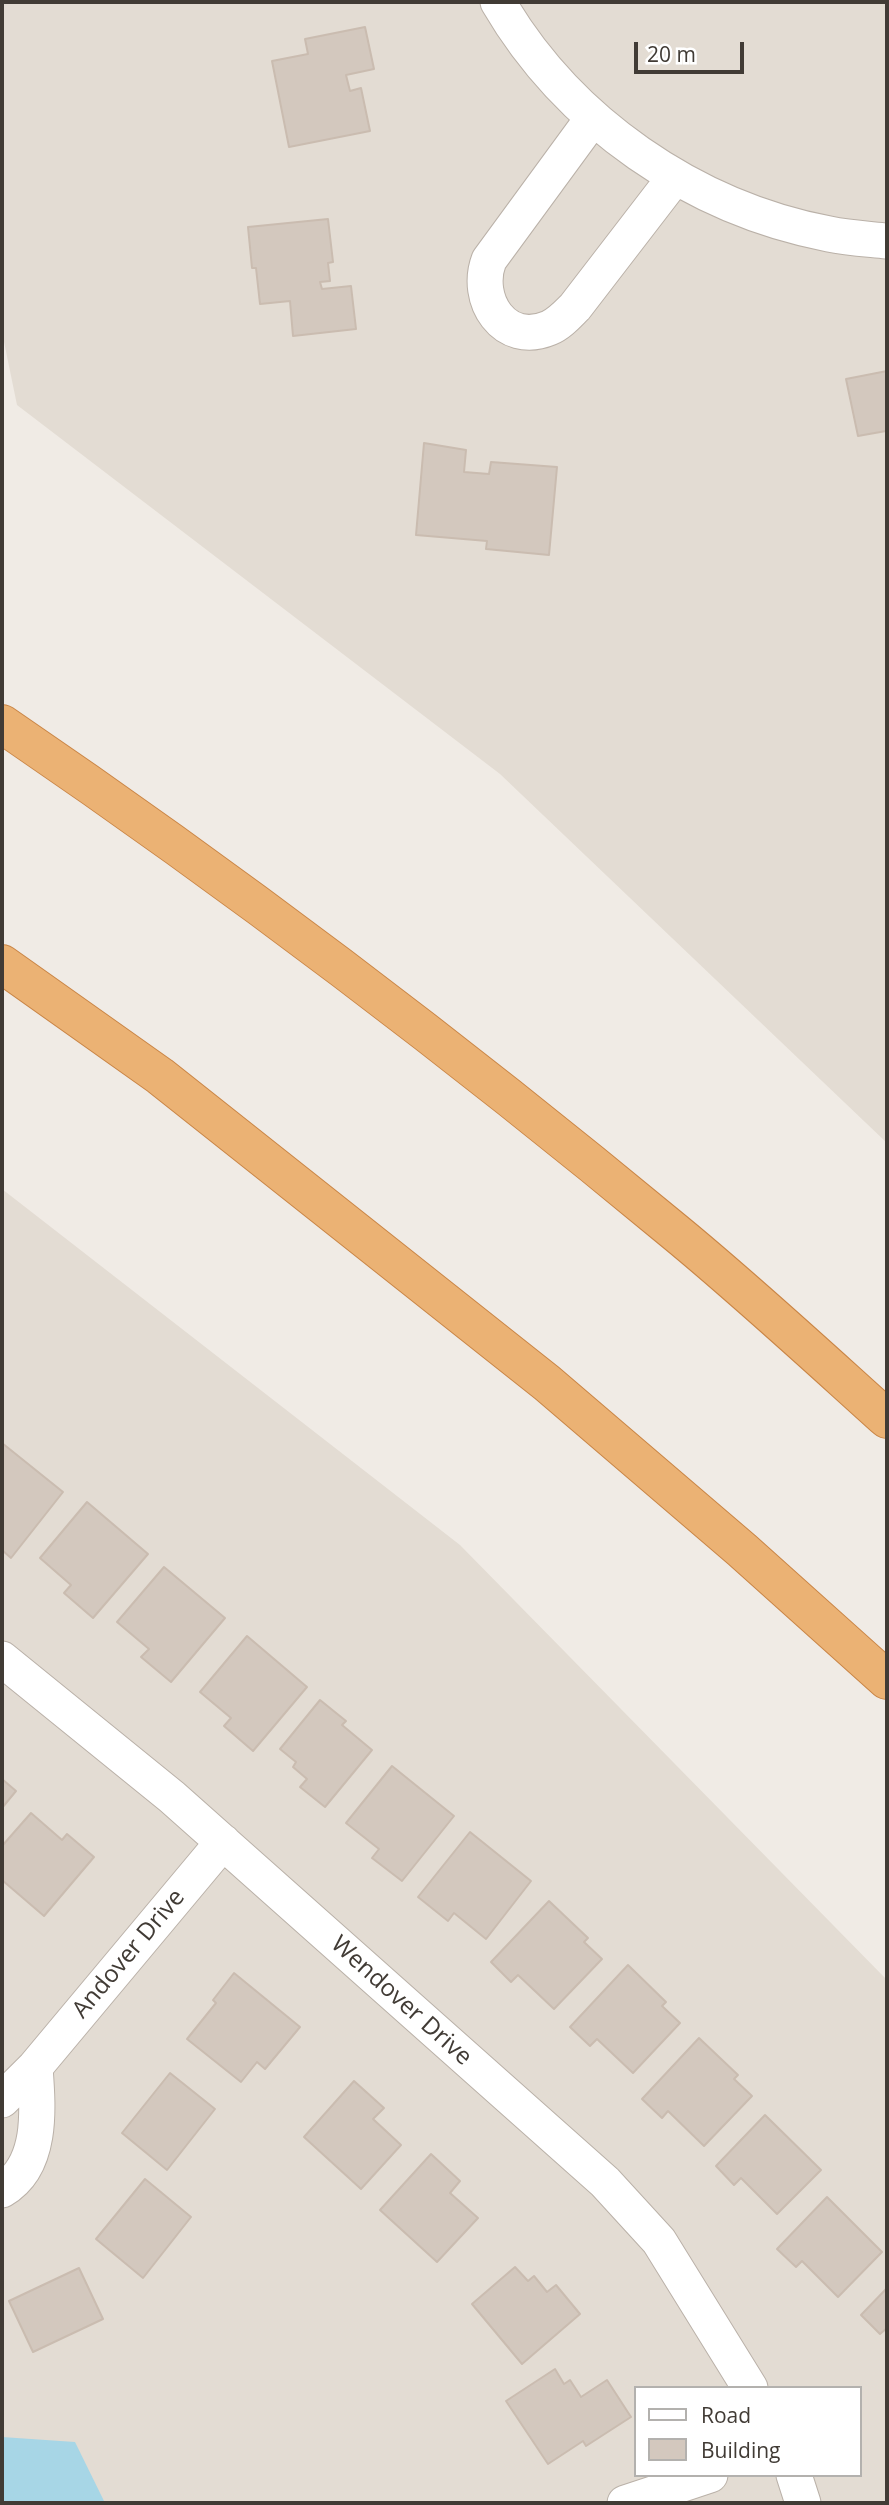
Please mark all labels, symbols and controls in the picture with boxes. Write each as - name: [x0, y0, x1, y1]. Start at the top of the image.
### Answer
- scale bar: [637, 28, 747, 72]
- text: 20 m: [647, 40, 696, 68]
- street label: Andover Drive: [67, 1884, 191, 2024]
- street label: Wendover Drive: [325, 1930, 477, 2072]
- legend: [634, 2386, 861, 2477]
- text: Road: [701, 2401, 751, 2429]
- text: Building: [701, 2436, 780, 2464]

